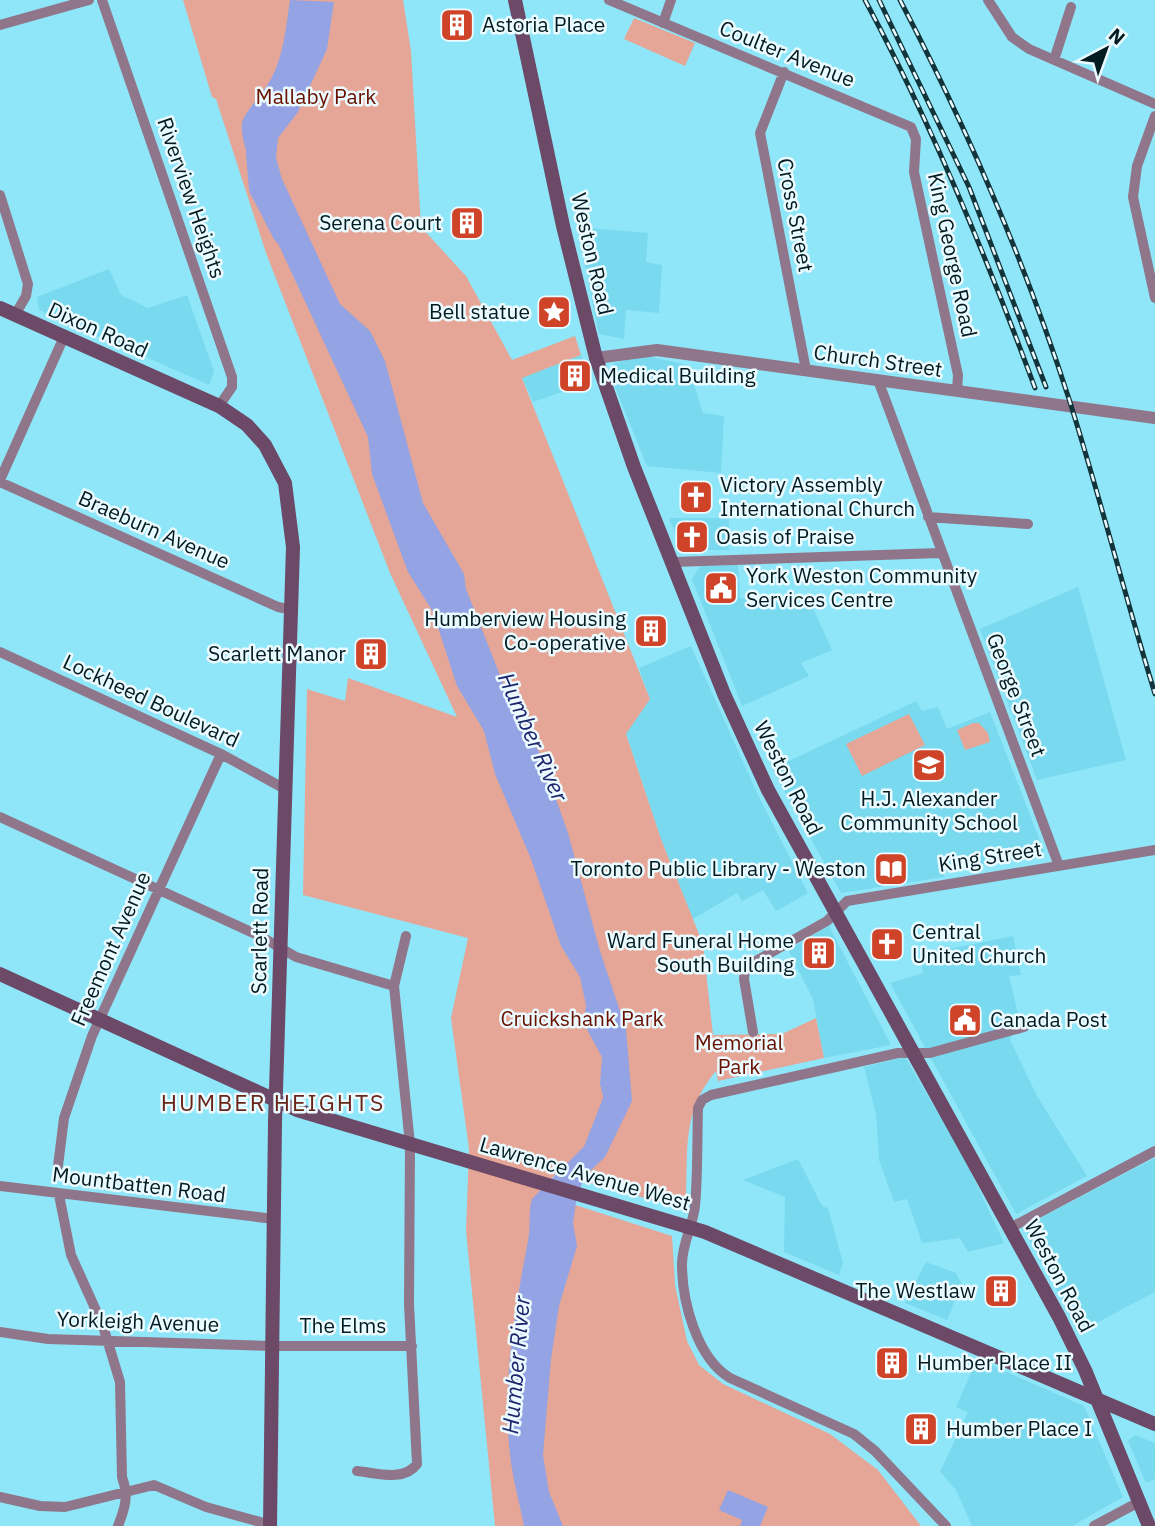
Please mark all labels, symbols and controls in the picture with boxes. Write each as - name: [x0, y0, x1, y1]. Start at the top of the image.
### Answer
- building icon: Astoria Place: [438, 6, 476, 44]
- place label: Astoria Place: [482, 10, 605, 38]
- street label: Coulter Avenue: [715, 13, 859, 93]
- north arrow: [1071, 14, 1141, 84]
- text: N: [1104, 23, 1130, 50]
- park label: Mallaby Park: [256, 82, 376, 110]
- street label: Riverview Heights: [151, 113, 233, 282]
- street label: Cross Street: [771, 156, 821, 274]
- street label: King George Road: [922, 170, 984, 340]
- street label: Weston Road: [565, 190, 621, 317]
- building icon: Serena Court: [448, 204, 486, 242]
- place label: Serena Court: [319, 208, 442, 236]
- place icon: Bell statue: [535, 293, 573, 331]
- street label: Dixon Road: [44, 295, 153, 364]
- place label: Bell statue: [429, 297, 530, 325]
- street label: Church Street: [812, 337, 944, 383]
- building icon: Medical Building: [556, 357, 594, 395]
- place label: Medical Building: [600, 361, 756, 389]
- place label: Victory Assembly International Church: [720, 470, 915, 522]
- church icon: Victory Assembly International Church: [677, 478, 715, 516]
- street label: Braeburn Avenue: [74, 483, 235, 575]
- church icon: Oasis of Praise: [673, 518, 711, 556]
- place label: Oasis of Praise: [716, 522, 855, 550]
- place label: York Weston Community Services Centre: [746, 561, 978, 613]
- public building icon: York Weston Community Services Centre: [702, 569, 740, 607]
- place label: Humberview Housing Co-operative: [424, 604, 626, 656]
- building icon: Humberview Housing Co-operative: [632, 612, 670, 650]
- street label: George Street: [981, 629, 1053, 760]
- building icon: Scarlett Manor: [352, 635, 390, 673]
- place label: Scarlett Manor: [208, 639, 346, 667]
- street label: Lockheed Boulevard: [59, 647, 244, 753]
- water label: Humber River: [492, 667, 576, 806]
- street label: Weston Road: [748, 716, 830, 839]
- school or university icon: H.J. Alexander Community School: [910, 746, 948, 784]
- place label: H.J. Alexander Community School: [840, 784, 1018, 836]
- street label: King Street: [936, 834, 1043, 878]
- library icon: Toronto Public Library - Weston: [872, 850, 910, 888]
- place label: Toronto Public Library - Weston: [571, 854, 866, 882]
- street label: Freemont Avenue: [63, 867, 157, 1030]
- street label: Scarlett Road: [244, 867, 274, 995]
- place label: Central United Church: [912, 917, 1046, 969]
- church icon: Central United Church: [868, 925, 906, 963]
- place label: Ward Funeral Home South Building: [607, 926, 794, 978]
- building icon: Ward Funeral Home South Building: [800, 934, 838, 972]
- public building icon: Canada Post: [946, 1001, 984, 1039]
- park label: Cruickshank Park: [500, 1004, 664, 1032]
- place label: Canada Post: [990, 1005, 1107, 1033]
- park label: Memorial Park: [695, 1028, 784, 1080]
- district label: HUMBER HEIGHTS: [161, 1087, 385, 1117]
- street label: Lawrence Avenue West: [477, 1130, 694, 1217]
- street label: Mountbatten Road: [51, 1159, 227, 1209]
- street label: Weston Road: [1018, 1214, 1101, 1337]
- building icon: The Westlaw: [982, 1272, 1020, 1310]
- place label: The Westlaw: [855, 1276, 976, 1304]
- water label: Humber River: [494, 1294, 536, 1435]
- street label: Yorkleigh Avenue: [56, 1304, 220, 1338]
- street label: The Elms: [300, 1311, 386, 1339]
- building icon: Humber Place II: [873, 1344, 911, 1382]
- place label: Humber Place II: [917, 1348, 1072, 1376]
- building icon: Humber Place I: [902, 1410, 940, 1448]
- place label: Humber Place I: [946, 1414, 1092, 1442]

